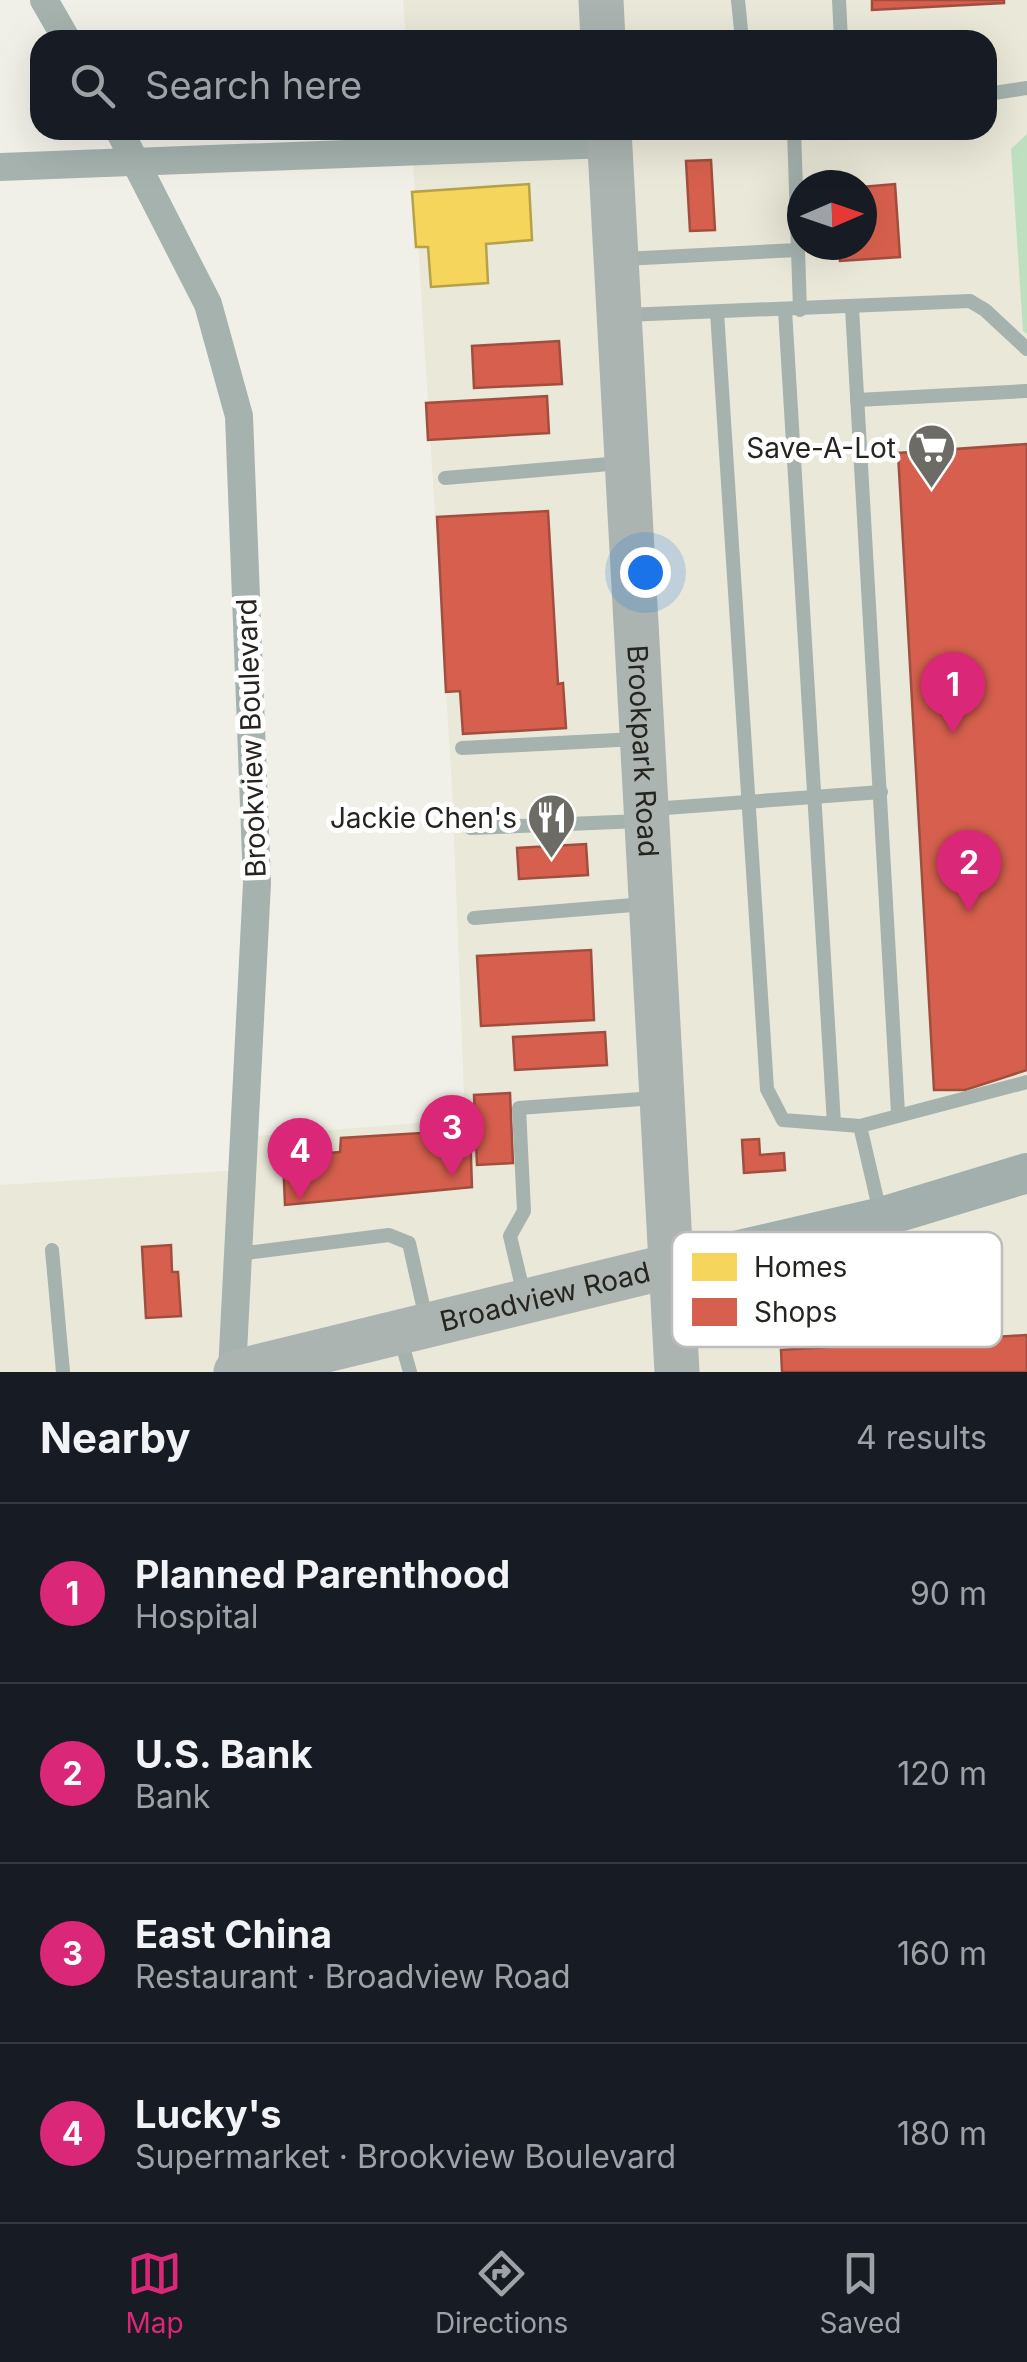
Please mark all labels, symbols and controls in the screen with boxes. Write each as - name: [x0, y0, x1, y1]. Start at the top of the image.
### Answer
- search box: [30, 30, 997, 140]
- icon: search: [65, 58, 120, 113]
- text: Search here: [145, 62, 362, 108]
- north arrow: [787, 170, 877, 260]
- supermarket icon: Save-A-Lot: [905, 422, 957, 490]
- place label: Save-A-Lot: [746, 431, 896, 465]
- your location: [620, 547, 671, 598]
- street label: Brookview Boulevard: [229, 598, 273, 878]
- street label: Brookpark Road: [620, 644, 666, 858]
- pin: 1: [920, 652, 986, 734]
- restaurant icon: Jackie Chen's: [526, 792, 578, 860]
- place label: Jackie Chen's: [330, 801, 517, 835]
- pin: 2: [936, 830, 1002, 912]
- pin: 3: [420, 1094, 484, 1177]
- pin: 4: [268, 1118, 332, 1200]
- legend: [672, 1232, 1002, 1347]
- text: Homes: [754, 1250, 847, 1284]
- street label: Broadview Road: [436, 1255, 653, 1339]
- text: Shops: [754, 1295, 837, 1329]
- text: Nearby: [40, 1412, 191, 1463]
- text: 4 results: [856, 1418, 987, 1457]
- text: Planned Parenthood: [135, 1551, 510, 1597]
- text: 1: [66, 1574, 79, 1613]
- text: 90 m: [910, 1574, 987, 1613]
- text: Hospital: [135, 1597, 259, 1636]
- text: U.S. Bank: [135, 1731, 313, 1777]
- text: 2: [62, 1754, 83, 1793]
- text: 120 m: [897, 1754, 987, 1793]
- text: Bank: [135, 1777, 210, 1816]
- text: East China: [135, 1911, 332, 1957]
- text: 3: [62, 1934, 83, 1973]
- text: 160 m: [897, 1934, 987, 1973]
- text: Restaurant · Broadview Road: [135, 1957, 571, 1996]
- text: Lucky's: [135, 2091, 282, 2137]
- text: 4: [62, 2114, 83, 2153]
- text: 180 m: [897, 2114, 987, 2153]
- text: Supermarket · Brookview Boulevard: [135, 2137, 676, 2176]
- tab: Map: [126, 2246, 184, 2340]
- tab: Directions: [435, 2246, 568, 2340]
- tab: Saved: [819, 2246, 901, 2340]

